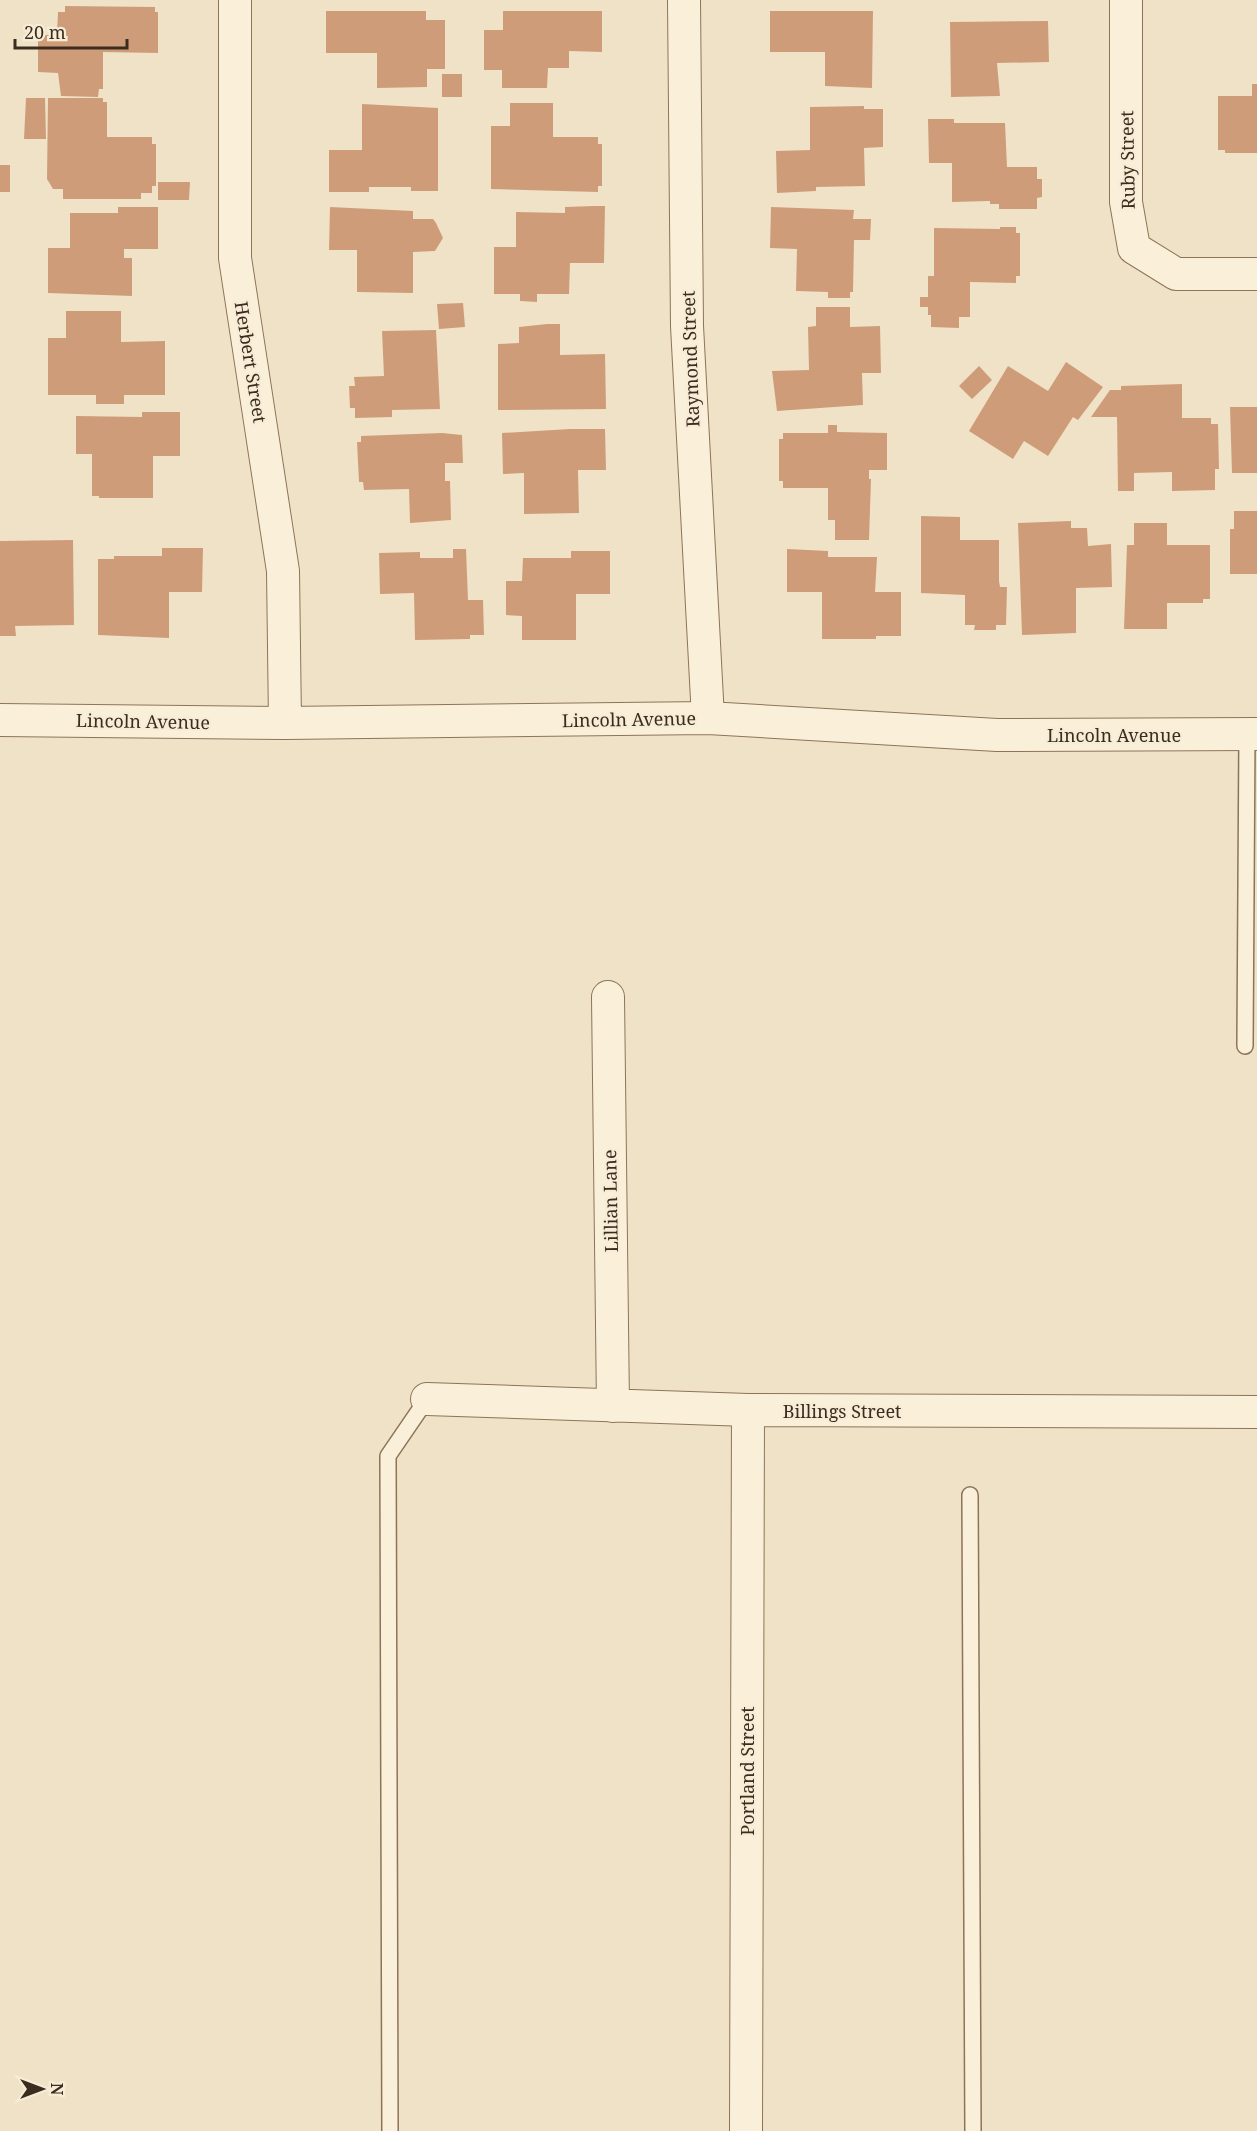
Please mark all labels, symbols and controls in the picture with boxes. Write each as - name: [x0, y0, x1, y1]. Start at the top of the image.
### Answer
- scale bar: [15, 12, 128, 50]
- text: 20 m: [24, 20, 66, 44]
- street label: Ruby Street: [1114, 110, 1140, 210]
- street label: Raymond Street: [676, 290, 704, 428]
- street label: Herbert Street: [230, 299, 272, 425]
- street label: Lincoln Avenue: [562, 706, 696, 732]
- street label: Lincoln Avenue: [76, 708, 210, 734]
- street label: Lincoln Avenue: [1047, 723, 1181, 747]
- street label: Lillian Lane: [597, 1149, 623, 1253]
- street label: Billings Street: [783, 1399, 901, 1423]
- street label: Portland Street: [735, 1706, 759, 1836]
- north arrow: [12, 2059, 72, 2119]
- text: N: [46, 2083, 68, 2096]

